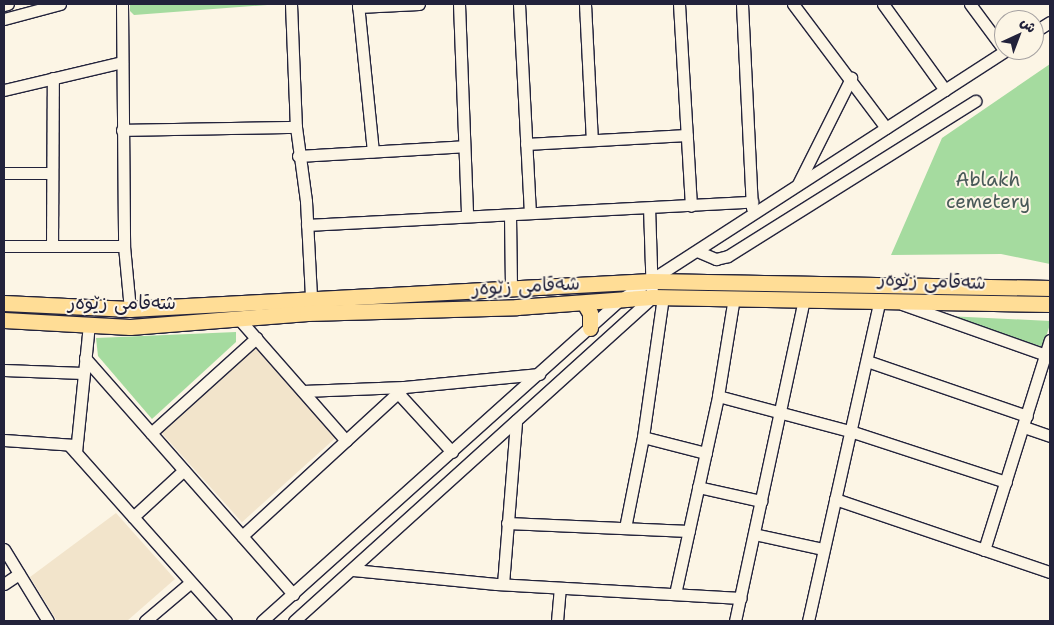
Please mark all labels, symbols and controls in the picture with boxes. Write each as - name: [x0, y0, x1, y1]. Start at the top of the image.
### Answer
- north arrow: [994, 10, 1044, 60]
- text: ش: [1017, 13, 1040, 37]
- park label: Ablakh cemetery: [946, 169, 1030, 213]
- street label: شەقامی زێوەر: [878, 268, 986, 294]
- street label: شەقامی زێوەر: [471, 272, 581, 300]
- street label: شەقامی زێوەر: [68, 292, 176, 314]

